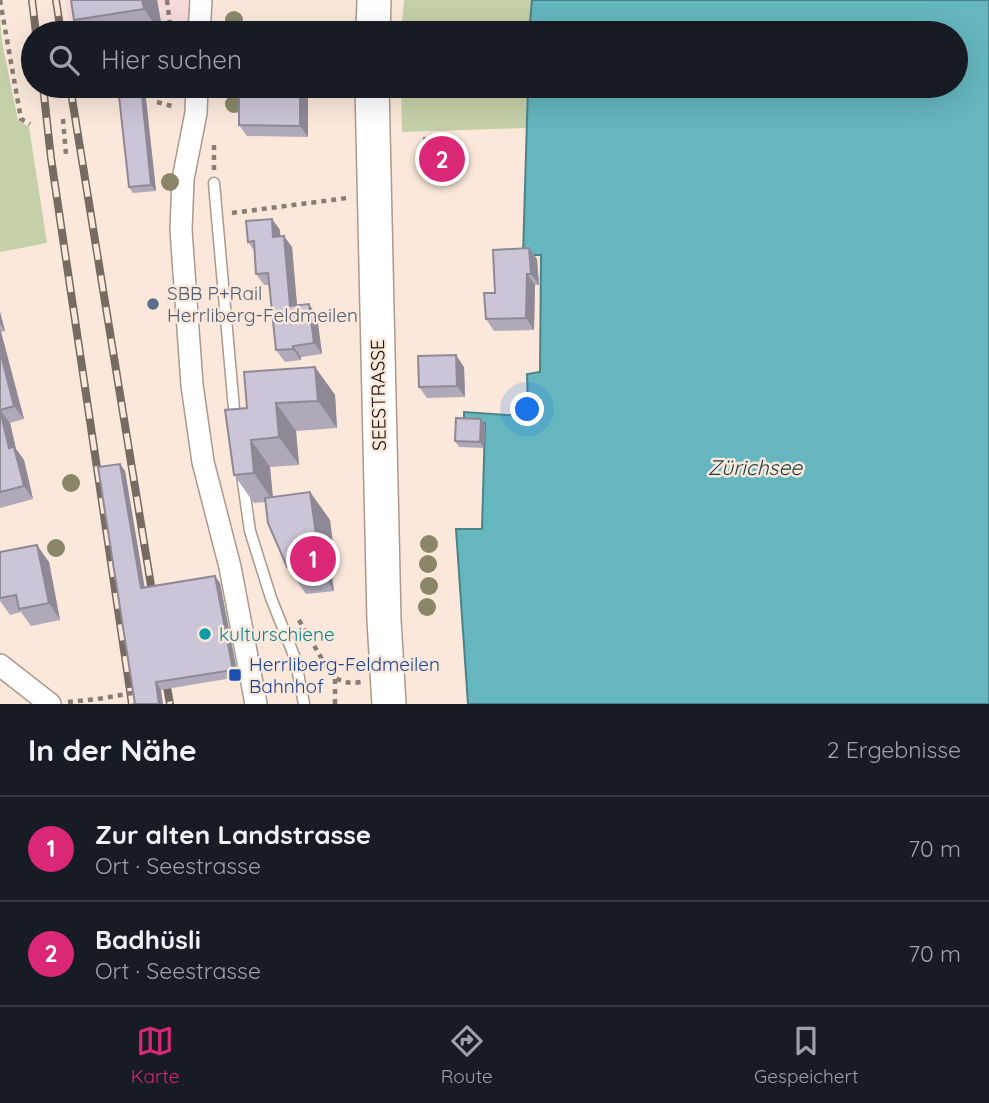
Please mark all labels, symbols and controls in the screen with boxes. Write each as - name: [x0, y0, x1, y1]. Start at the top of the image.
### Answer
- search box: [21, 21, 968, 98]
- icon: search: [45, 41, 83, 79]
- text: Hier suchen: [101, 43, 242, 76]
- pin: 2: [419, 133, 465, 185]
- place label: SBB P+Rail Herrliberg-Feldmeilen: [167, 281, 358, 327]
- marker: SBB P+Rail Herrliberg-Feldmeilen: [145, 296, 161, 312]
- street label: SEESTRASSE: [365, 339, 391, 451]
- your location: [510, 392, 544, 426]
- water label: Zürichsee: [708, 454, 803, 480]
- pin: 1: [290, 533, 336, 585]
- place label: kulturschiene: [219, 622, 335, 646]
- marker: kulturschiene: [197, 626, 213, 642]
- place label: Herrliberg-Feldmeilen Bahnhof: [249, 652, 440, 698]
- marker: Herrliberg-Feldmeilen Bahnhof: [227, 667, 243, 683]
- text: In der Nähe: [28, 731, 197, 769]
- text: 2 Ergebnisse: [827, 735, 961, 764]
- text: Zur alten Landstrasse: [95, 818, 371, 851]
- text: 1: [47, 834, 55, 863]
- text: 70 m: [908, 834, 961, 863]
- text: Ort · Seestrasse: [95, 851, 261, 880]
- text: Badhüsli: [95, 923, 201, 956]
- text: 2: [44, 939, 58, 968]
- text: 70 m: [908, 939, 961, 968]
- text: Ort · Seestrasse: [95, 956, 261, 985]
- tab: Karte: [131, 1022, 179, 1088]
- tab: Route: [441, 1022, 493, 1088]
- tab: Gespeichert: [754, 1022, 858, 1088]

